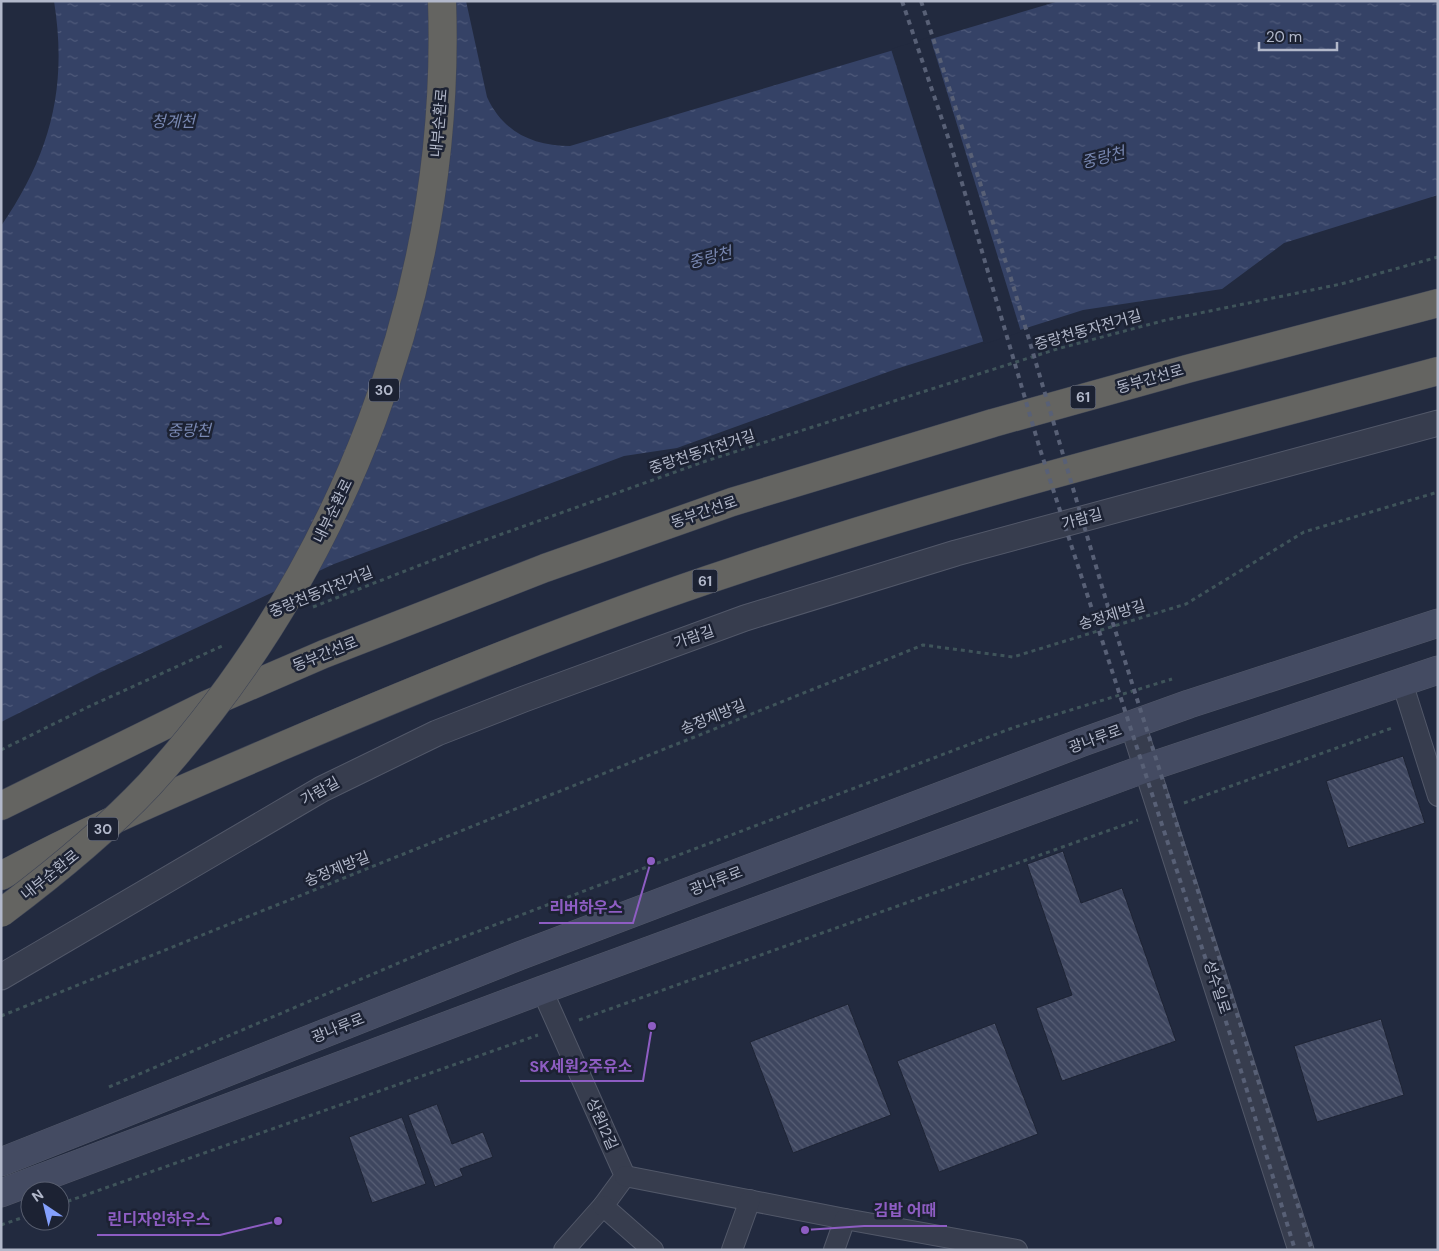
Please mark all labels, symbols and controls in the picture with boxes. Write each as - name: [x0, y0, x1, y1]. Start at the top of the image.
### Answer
- scale bar: [1259, 20, 1336, 52]
- text: 20 m: [1266, 27, 1302, 47]
- street label: 내부순환로: [426, 88, 452, 158]
- water label: 청계천: [151, 111, 197, 132]
- water label: 중랑천: [1079, 141, 1129, 173]
- water label: 중랑천: [686, 241, 736, 273]
- street label: 중랑천동자전거길: [1032, 305, 1144, 355]
- street label: 동부간선로: [1114, 360, 1186, 398]
- road number: 30: [369, 378, 399, 402]
- road number: 61: [1070, 386, 1096, 408]
- water label: 중랑천: [167, 420, 213, 441]
- street label: 중랑천동자전거길: [646, 425, 758, 479]
- street label: 내부순환로: [309, 476, 357, 546]
- street label: 동부간선로: [668, 491, 740, 533]
- street label: 가람길: [1059, 504, 1105, 534]
- street label: 중랑천동자전거길: [266, 562, 376, 622]
- road number: 61: [692, 570, 718, 592]
- street label: 송정제방길: [1076, 595, 1148, 635]
- street label: 가람길: [671, 621, 717, 653]
- street label: 동부간선로: [289, 632, 361, 676]
- street label: 송정제방길: [677, 695, 749, 739]
- street label: 광나루로: [1066, 720, 1124, 758]
- street label: 가람길: [297, 772, 343, 810]
- road number: 30: [88, 818, 118, 841]
- street label: 내부순환로: [17, 846, 83, 904]
- street label: 송정제방길: [301, 847, 373, 891]
- street label: 광나루로: [687, 862, 745, 900]
- callout: 리버하우스: [539, 892, 633, 923]
- text: 리버하우스: [549, 897, 623, 918]
- street label: 성수일로: [1199, 958, 1235, 1016]
- street label: 광나루로: [309, 1008, 367, 1048]
- callout: SK세원2주유소: [520, 1050, 643, 1081]
- text: SK세원2주유소: [530, 1056, 633, 1077]
- street label: 상원12길: [582, 1095, 622, 1153]
- north arrow: [20, 1181, 70, 1231]
- text: N: [28, 1185, 47, 1206]
- callout: 김밥 어때: [864, 1195, 947, 1226]
- text: 김밥 어때: [874, 1200, 936, 1221]
- callout: 린디자인하우스: [97, 1204, 220, 1235]
- text: 린디자인하우스: [107, 1209, 211, 1230]

